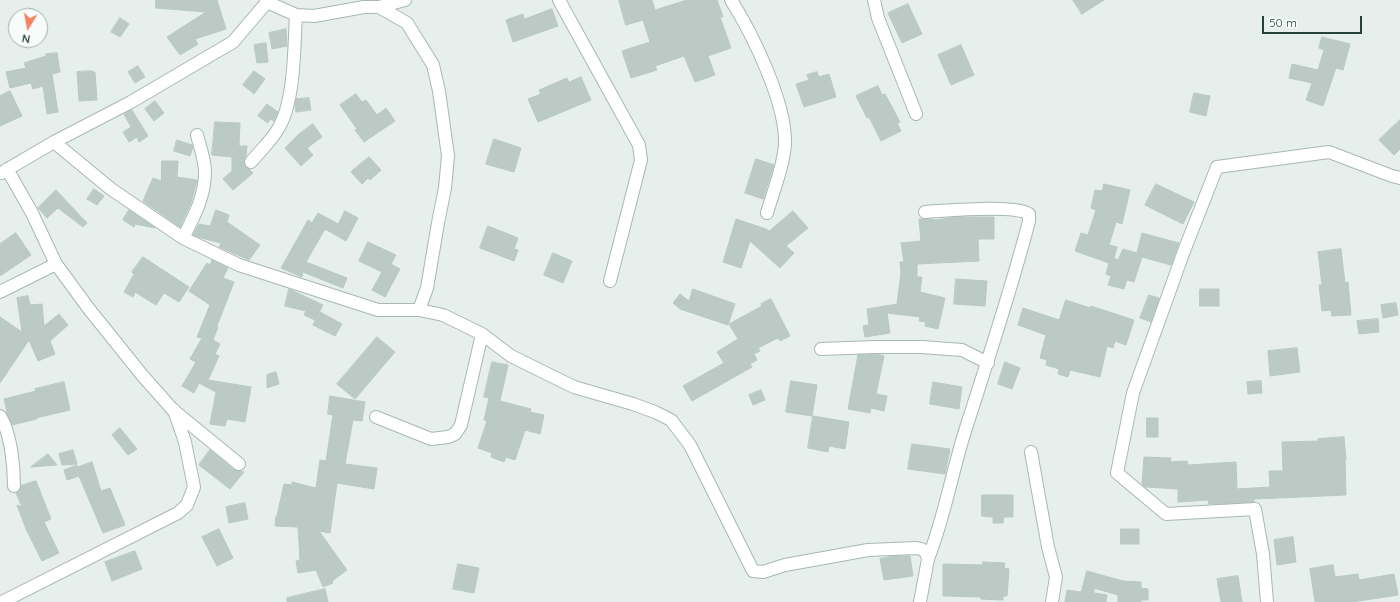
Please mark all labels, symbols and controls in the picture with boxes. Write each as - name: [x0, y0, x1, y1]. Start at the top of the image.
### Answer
- north arrow: [8, 8, 48, 48]
- scale bar: [1264, 8, 1364, 34]
- text: 50 m: [1269, 15, 1297, 30]
- text: N: [21, 31, 31, 46]

